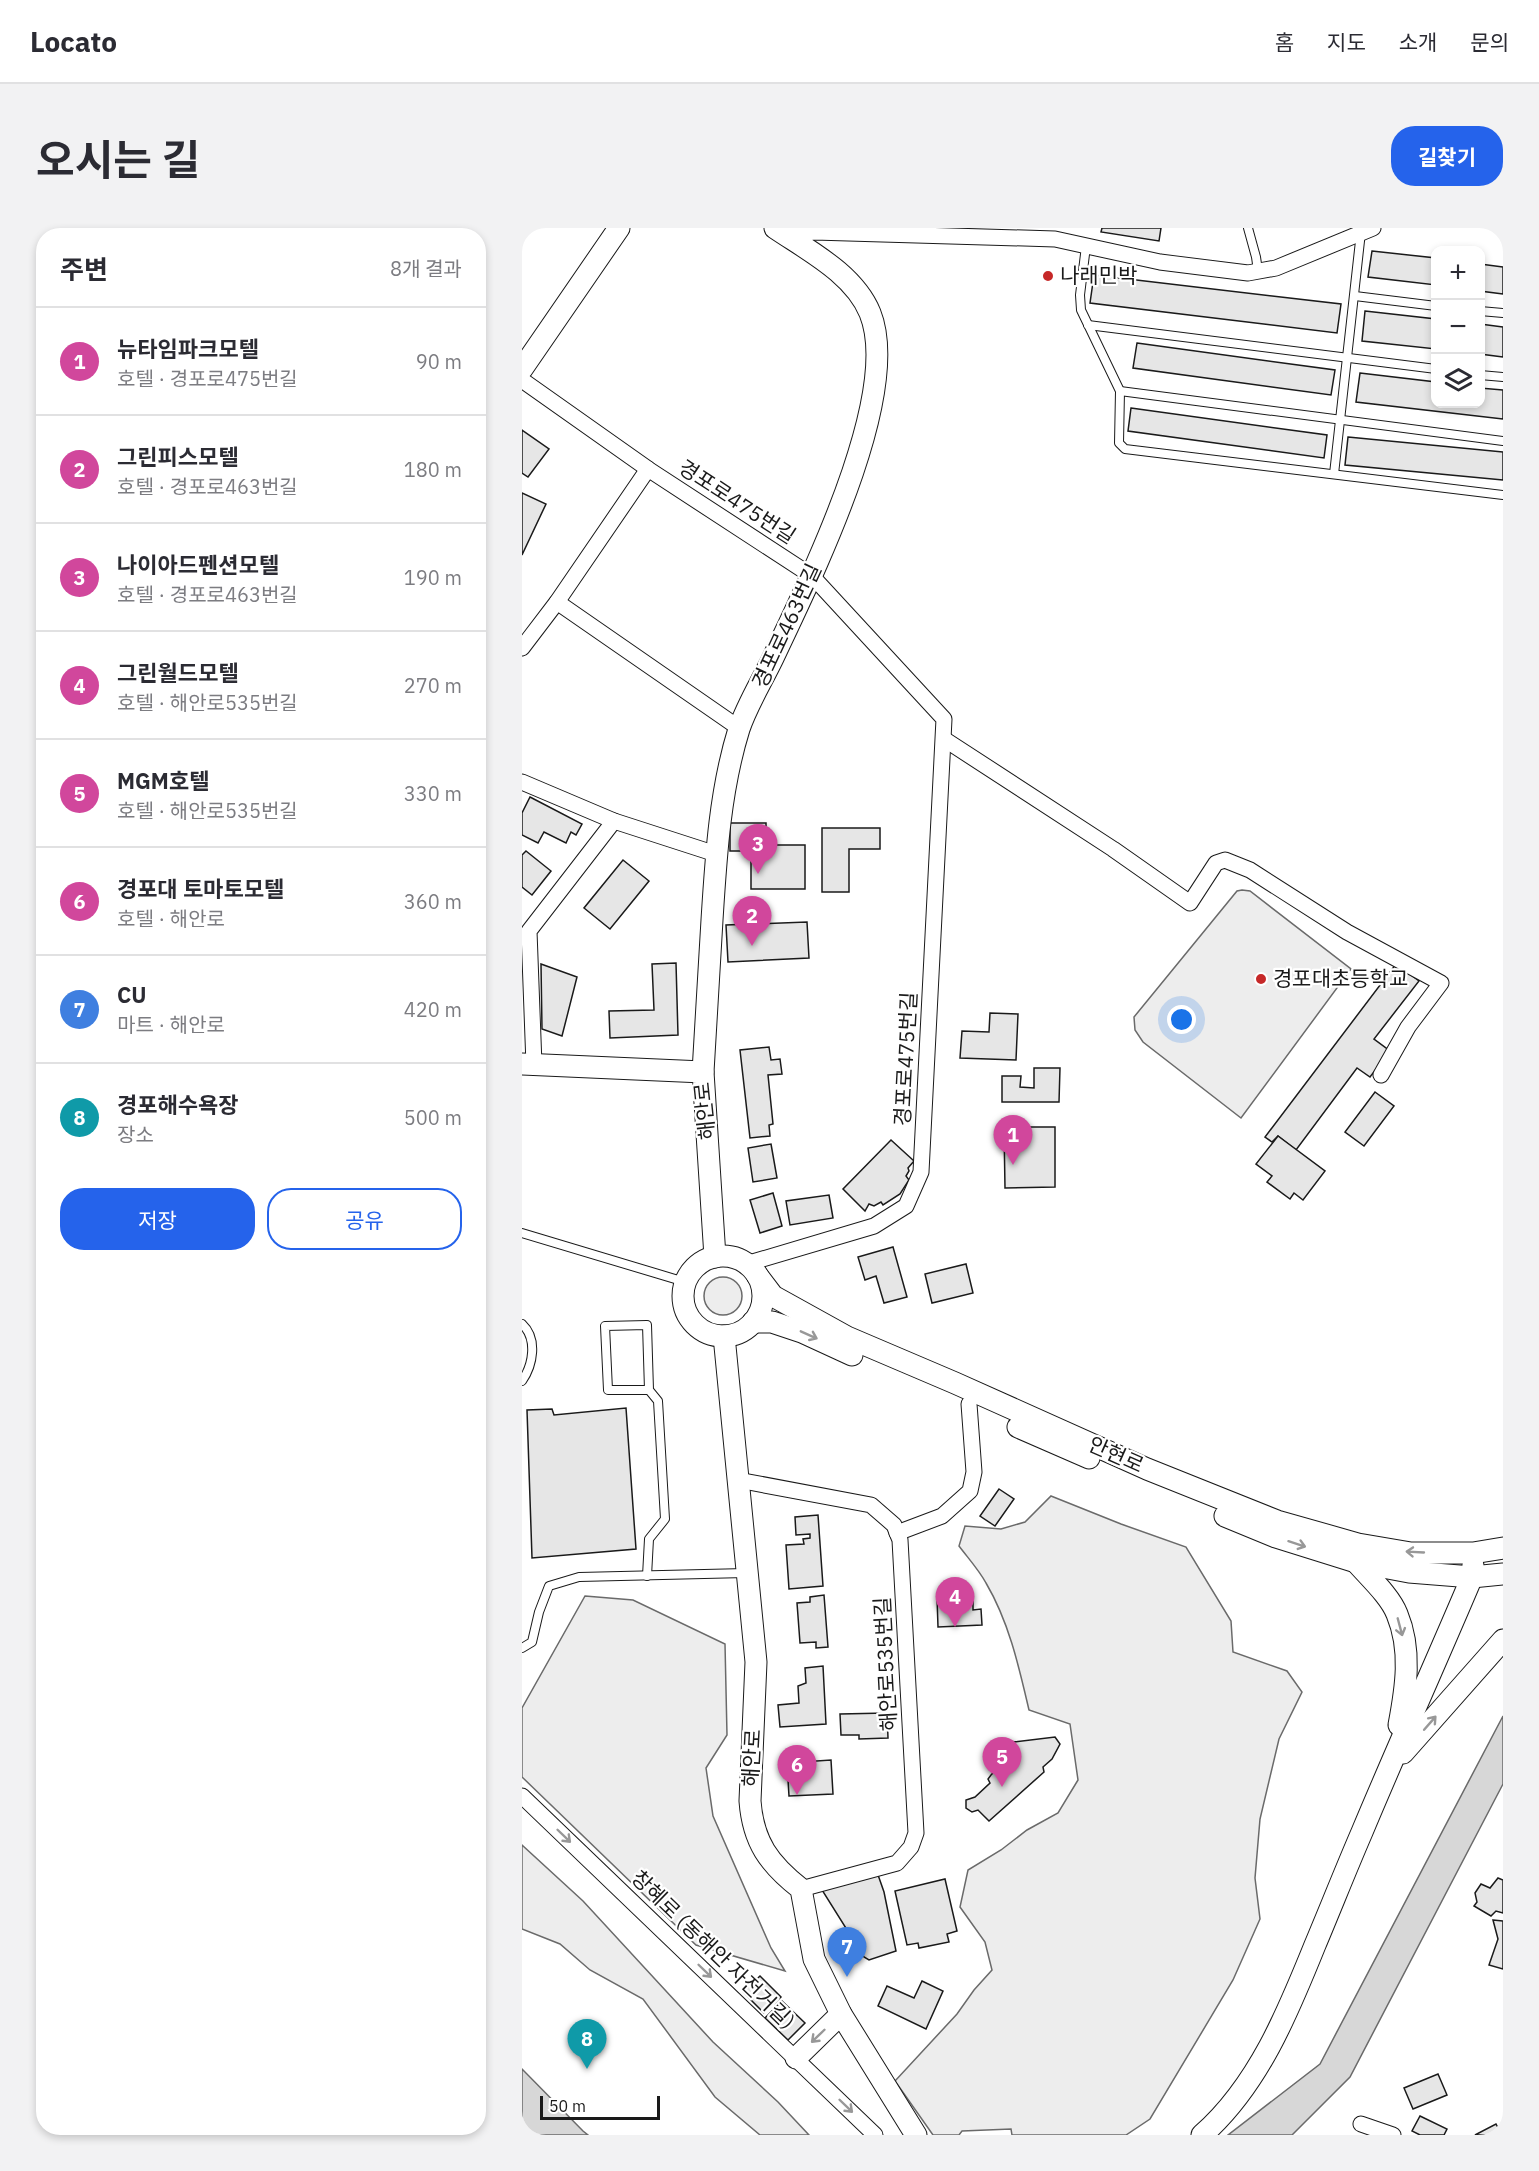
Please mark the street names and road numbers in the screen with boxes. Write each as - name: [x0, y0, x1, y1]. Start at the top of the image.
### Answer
- street label: 경포로475번길: [674, 453, 802, 550]
- street label: 경포로463번길: [745, 559, 827, 692]
- street label: 경포로475번길: [888, 991, 922, 1127]
- street label: 해안로: [687, 1081, 721, 1141]
- street label: 안현로: [1084, 1430, 1149, 1479]
- street label: 해안로535번길: [868, 1596, 902, 1732]
- street label: 해안로: [736, 1728, 766, 1788]
- street label: 창혜로 (동해안 자전거길): [626, 1864, 802, 2035]

